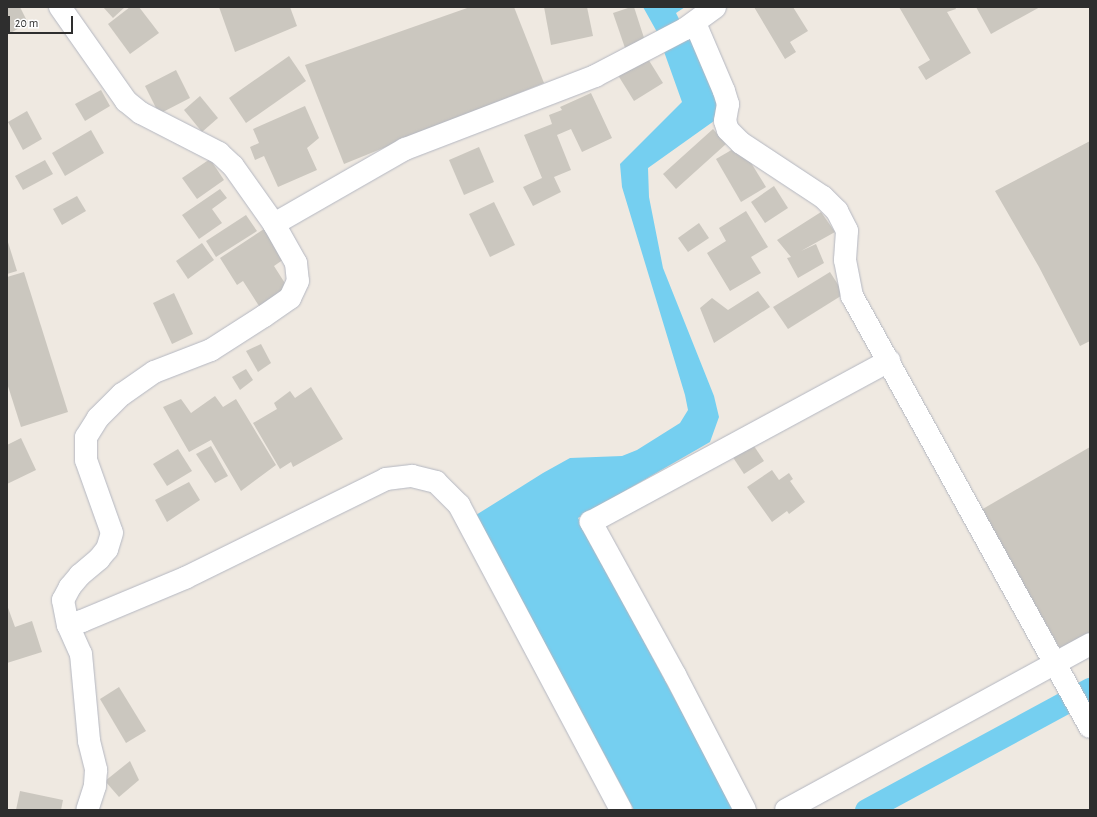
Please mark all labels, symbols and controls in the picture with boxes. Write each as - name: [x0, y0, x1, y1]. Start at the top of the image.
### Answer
- scale bar: [10, 8, 75, 34]
- text: 20 m: [15, 17, 38, 29]

